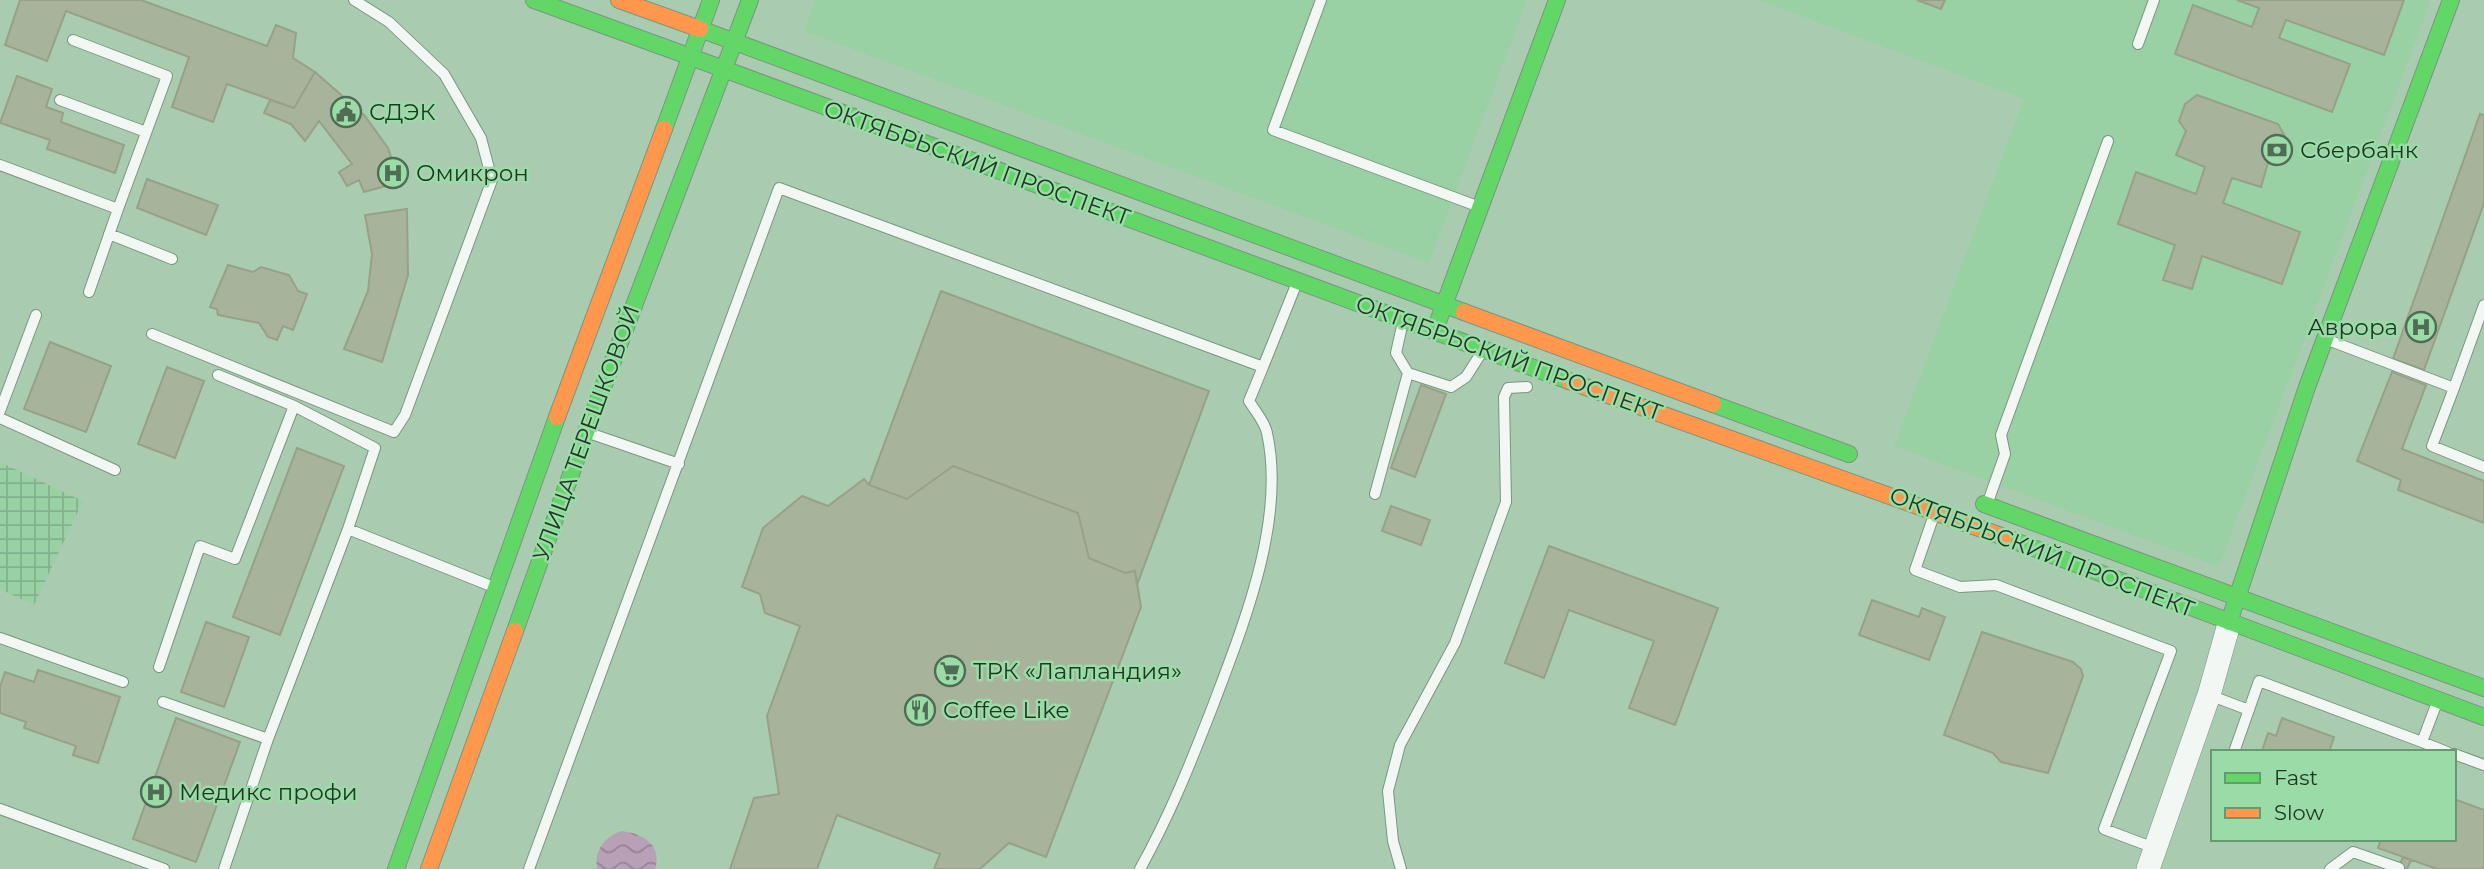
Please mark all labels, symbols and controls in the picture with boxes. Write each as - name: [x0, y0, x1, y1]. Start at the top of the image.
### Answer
- street label: ОКТЯБРЬСКИЙ ПРОСПЕКТ: [820, 94, 1135, 232]
- public building icon: СДЭК: [329, 95, 363, 129]
- place label: СДЭК: [369, 98, 436, 126]
- bank icon: Сбербанк: [2260, 133, 2294, 167]
- place label: Сбербанк: [2300, 136, 2419, 164]
- hospital icon: Омикрон: [376, 156, 410, 190]
- place label: Омикрон: [416, 159, 529, 187]
- street label: ОКТЯБРЬСКИЙ ПРОСПЕКТ: [1352, 289, 1667, 427]
- street label: УЛИЦА ТЕРЕШКОВОЙ: [527, 301, 645, 565]
- hospital icon: Аврора: [2404, 310, 2438, 344]
- place label: Аврора: [2307, 313, 2398, 341]
- street label: ОКТЯБРЬСКИЙ ПРОСПЕКТ: [1886, 481, 2199, 623]
- supermarket icon: ТРК «Лапландия»: [933, 654, 967, 688]
- place label: ТРК «Лапландия»: [973, 657, 1182, 685]
- restaurant icon: Coffee Like: [903, 693, 937, 727]
- place label: Coffee Like: [943, 696, 1069, 724]
- legend: [2211, 750, 2456, 841]
- text: Fast: [2274, 765, 2318, 790]
- hospital icon: Медикс профи: [139, 775, 173, 809]
- place label: Медикс профи: [179, 778, 358, 806]
- text: Slow: [2274, 800, 2324, 825]

